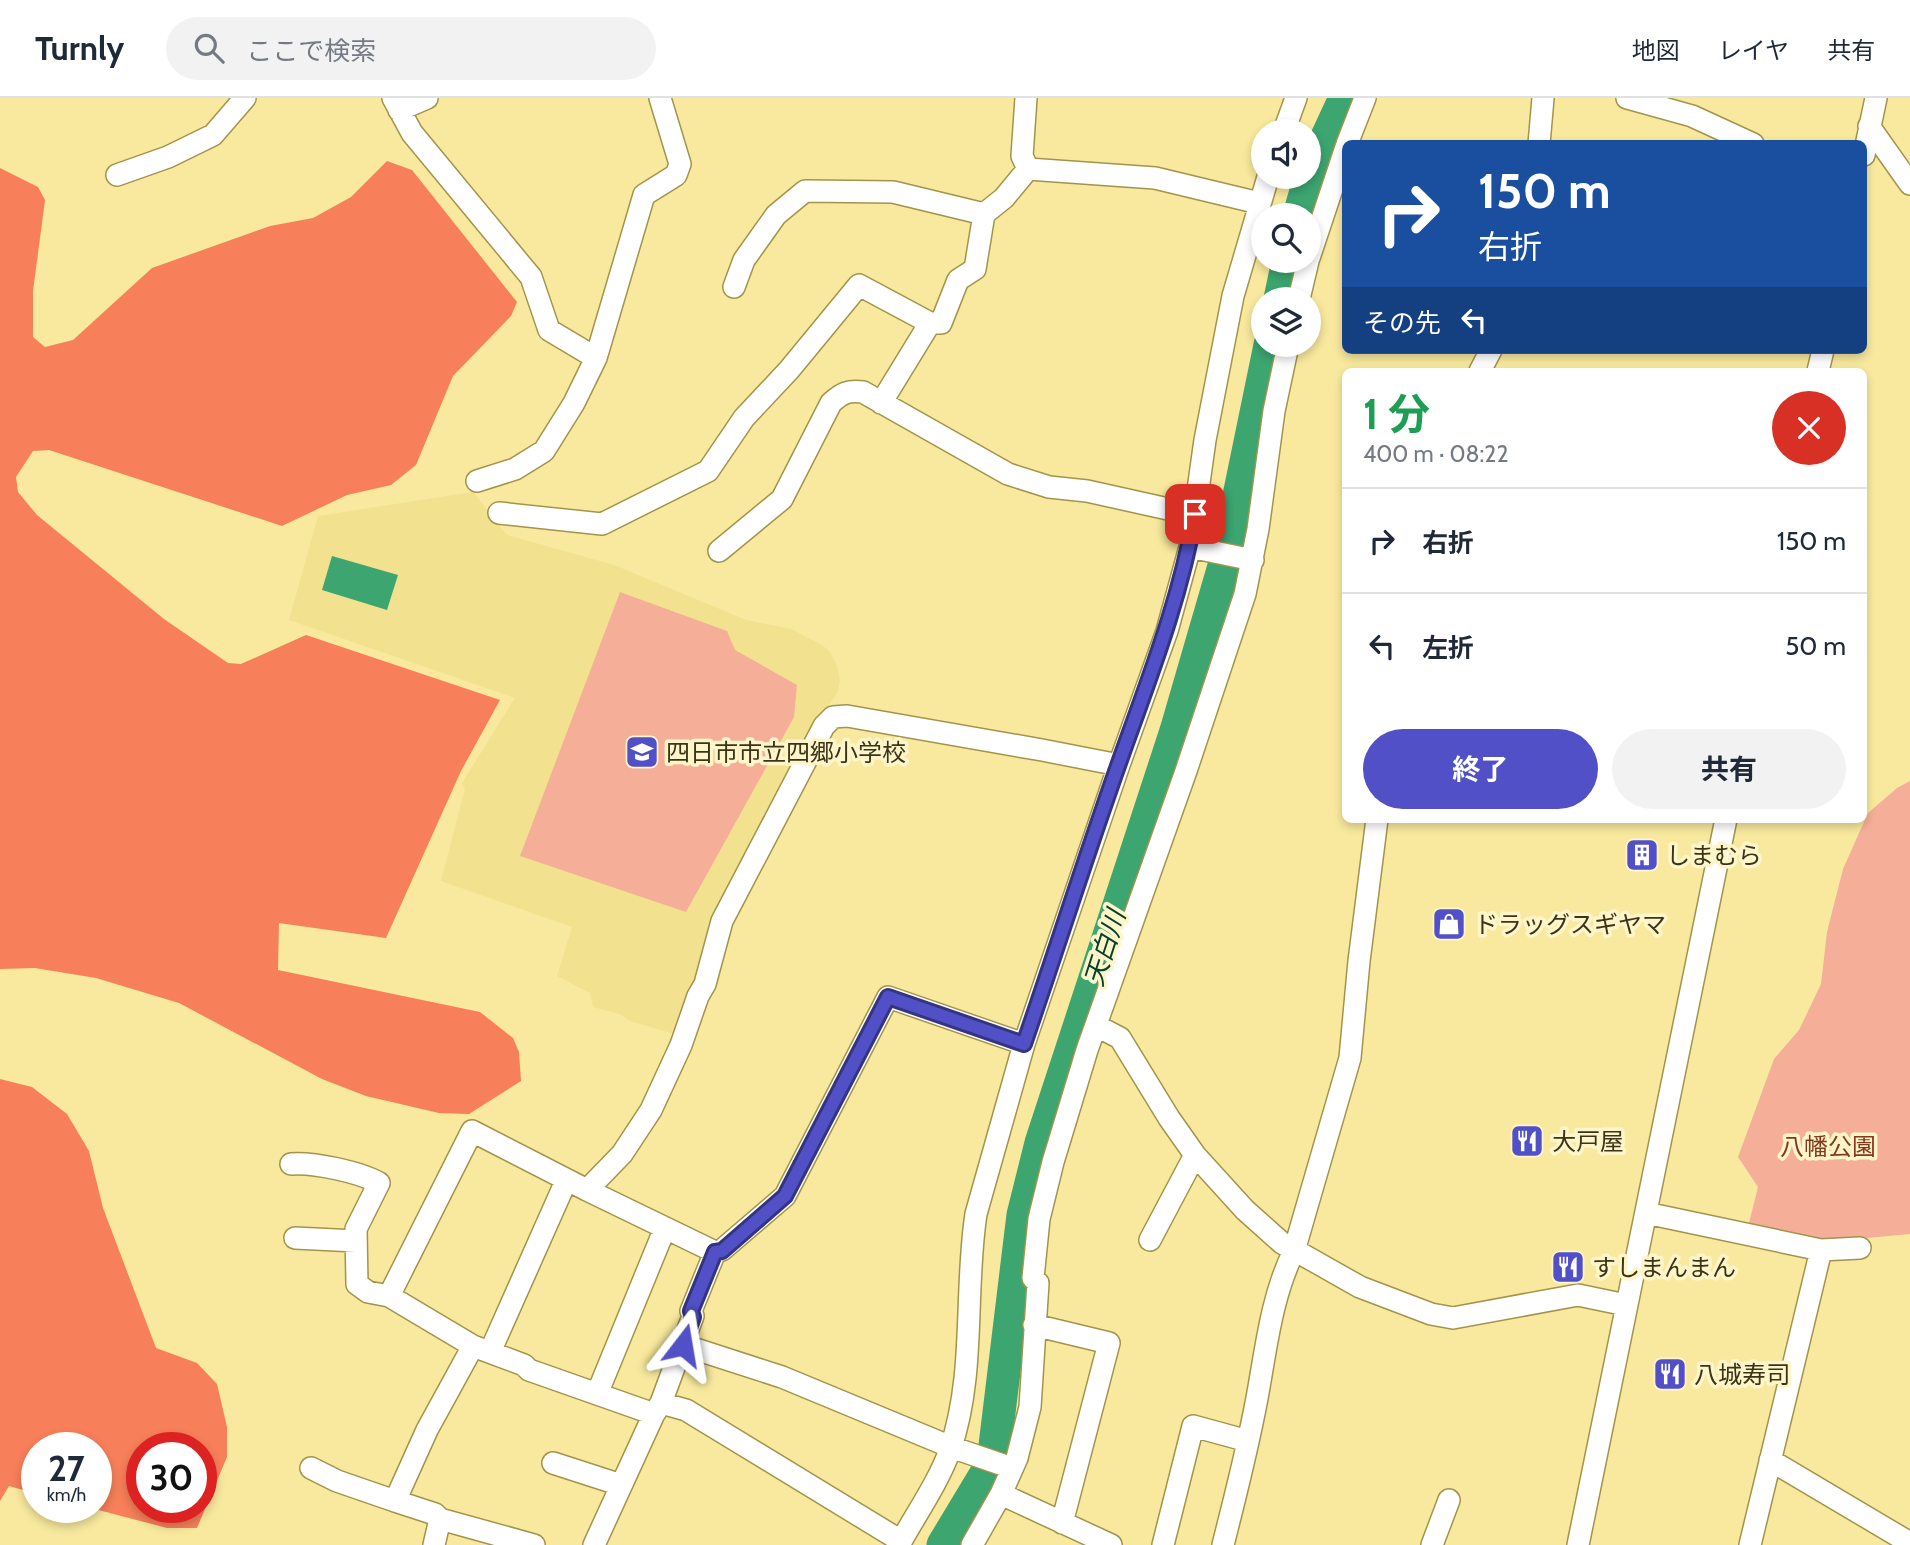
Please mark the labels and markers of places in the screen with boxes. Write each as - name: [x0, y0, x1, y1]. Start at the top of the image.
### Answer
- pin: [1165, 484, 1225, 544]
- school or university icon: 四日市市立四郷小学校: [623, 733, 661, 771]
- place label: 四日市市立四郷小学校: [666, 738, 906, 767]
- building icon: しまむら: [1623, 836, 1661, 874]
- place label: しまむら: [1666, 841, 1762, 870]
- shop icon: ドラッグスギヤマ: [1430, 905, 1468, 943]
- place label: ドラッグスギヤマ: [1474, 910, 1666, 939]
- restaurant icon: 大戸屋: [1508, 1122, 1546, 1160]
- place label: 大戸屋: [1552, 1127, 1624, 1156]
- restaurant icon: すしまんまん: [1549, 1248, 1587, 1286]
- place label: すしまんまん: [1592, 1253, 1736, 1282]
- restaurant icon: 八城寿司: [1651, 1355, 1689, 1393]
- place label: 八城寿司: [1694, 1360, 1790, 1389]

